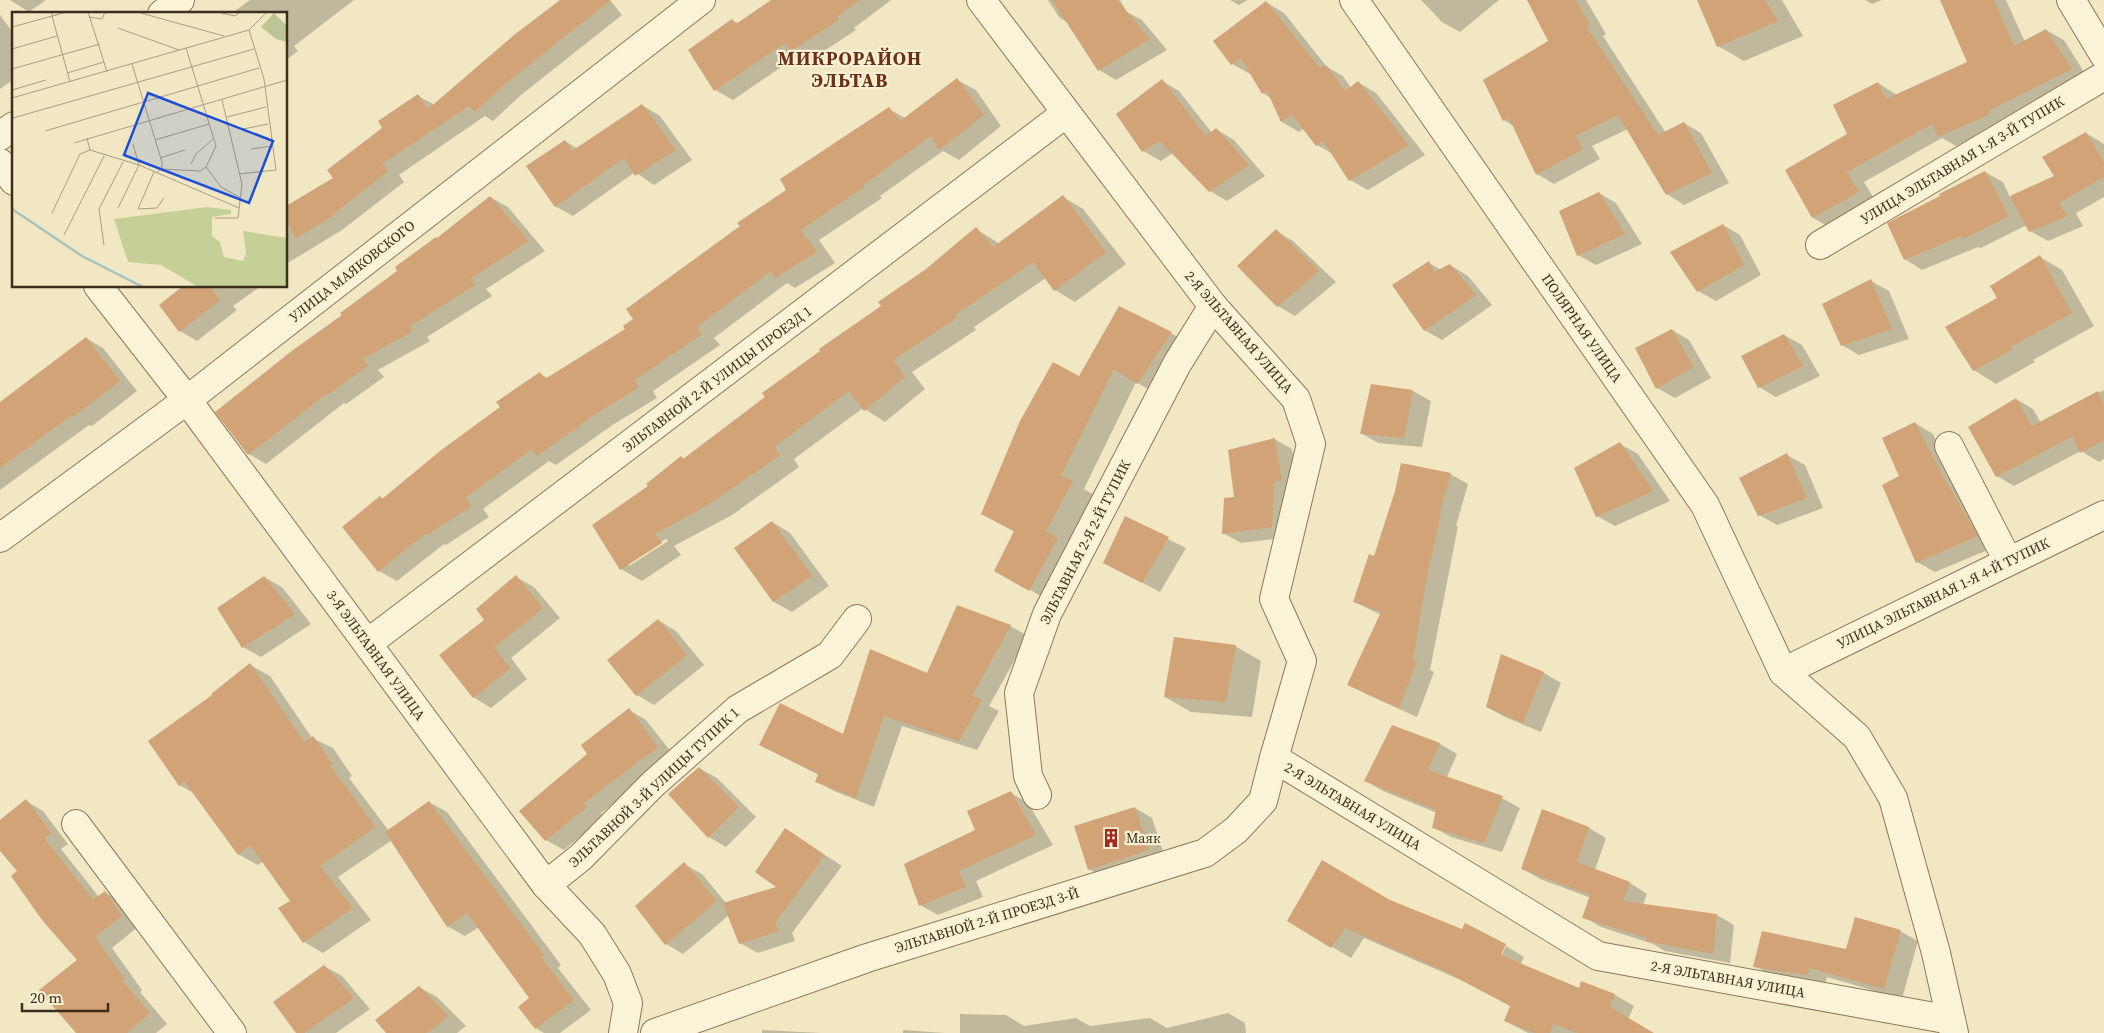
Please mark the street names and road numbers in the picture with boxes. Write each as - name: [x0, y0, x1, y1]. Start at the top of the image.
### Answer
- street label: УЛИЦА ЭЛЬТАВНАЯ 1-Я 3-Й ТУПИК: [1856, 91, 2068, 229]
- street label: УЛИЦА МАЯКОВСКОГО: [285, 215, 419, 327]
- street label: 2-Я ЭЛЬТАВНАЯ УЛИЦА: [1180, 266, 1298, 398]
- street label: ПОЛЯРНАЯ УЛИЦА: [1537, 270, 1627, 387]
- street label: ЭЛЬТАВНОЙ 2-Й УЛИЦЫ ПРОЕЗД 1: [618, 301, 816, 457]
- street label: ЭЛЬТАВНАЯ 2-Я 2-Й ТУПИК: [1035, 456, 1136, 628]
- street label: УЛИЦА ЭЛЬТАВНАЯ 1-Я 4-Й ТУПИК: [1833, 532, 2053, 653]
- street label: 3-Я ЭЛЬТАВНАЯ УЛИЦА: [322, 586, 430, 725]
- street label: ЭЛЬТАВНОЙ 3-Й УЛИЦЫ ТУПИК 1: [564, 702, 744, 872]
- street label: 2-Я ЭЛЬТАВНАЯ УЛИЦА: [1281, 757, 1426, 855]
- street label: ЭЛЬТАВНОЙ 2-Й ПРОЕЗД 3-Й: [892, 882, 1082, 958]
- street label: 2-Я ЭЛЬТАВНАЯ УЛИЦА: [1649, 956, 1807, 1003]

